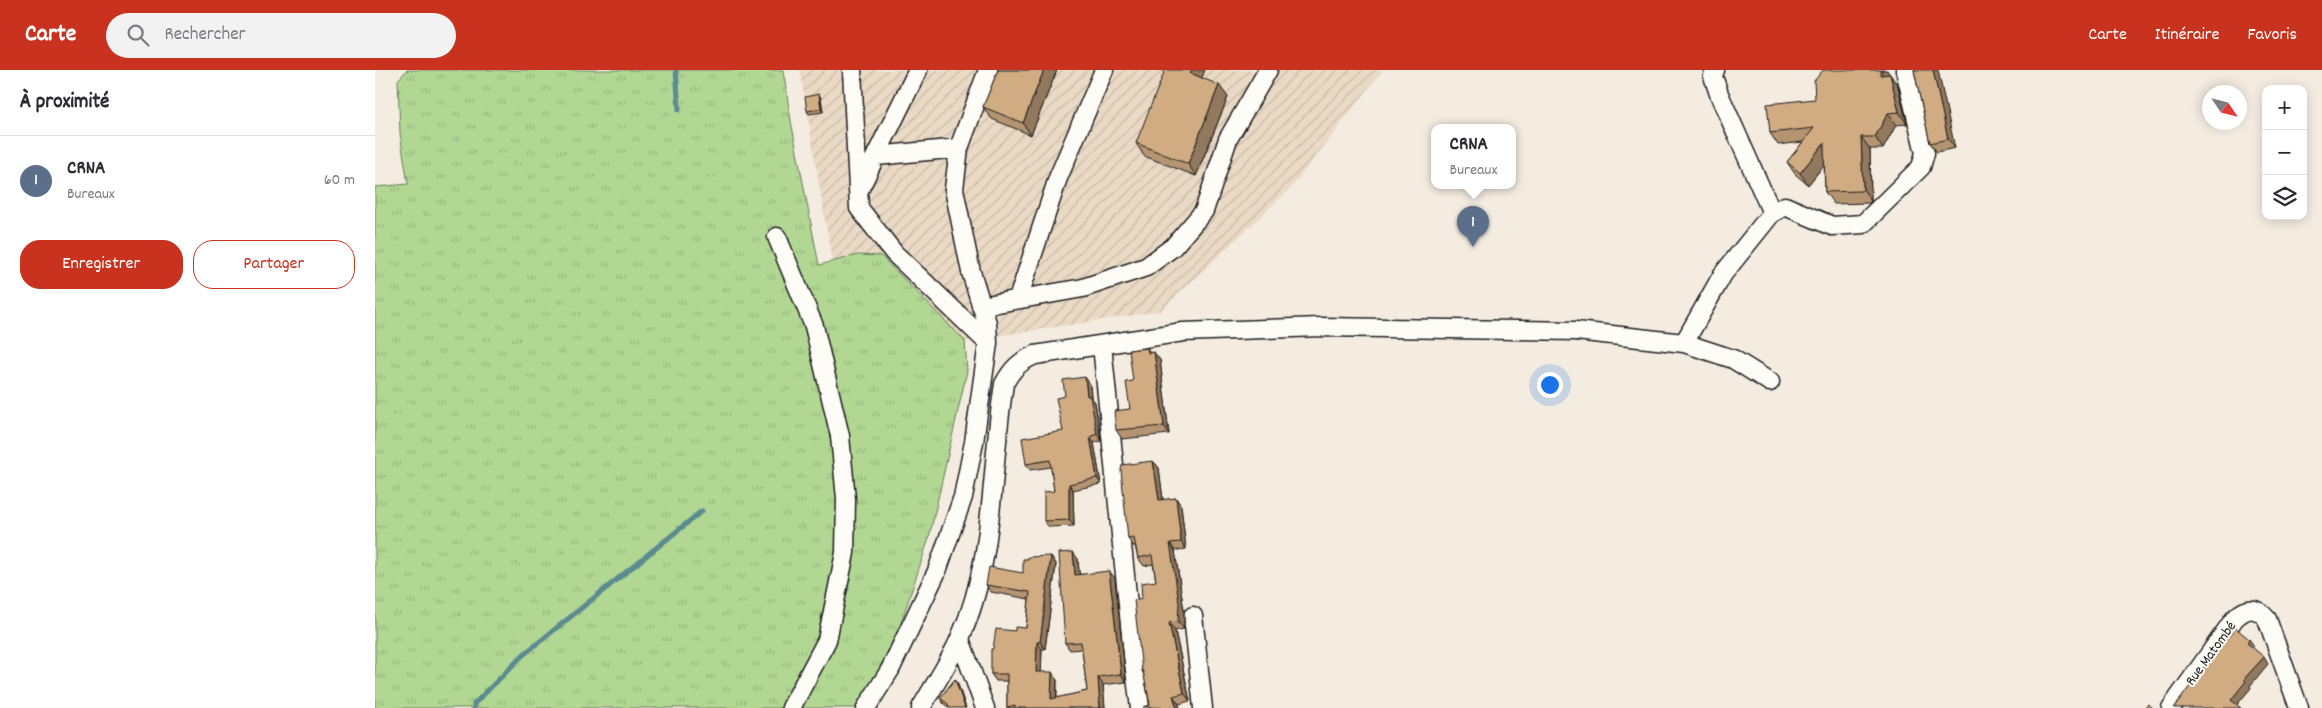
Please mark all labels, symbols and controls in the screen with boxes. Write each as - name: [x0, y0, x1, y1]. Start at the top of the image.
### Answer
- search box: [106, 13, 456, 58]
- text: Carte: [25, 18, 76, 52]
- icon: search: [124, 21, 152, 49]
- text: Rechercher: [164, 22, 246, 49]
- text: Carte: [2088, 23, 2127, 48]
- text: Itinéraire: [2155, 23, 2219, 48]
- text: Favoris: [2247, 23, 2297, 48]
- north arrow: [2202, 85, 2247, 130]
- map controls: [2262, 85, 2307, 220]
- button: +: [2262, 85, 2307, 130]
- text: À proximité: [20, 88, 109, 118]
- popup: [1431, 124, 1516, 189]
- button: −: [2262, 130, 2307, 175]
- text: CRNA: [1450, 132, 1488, 159]
- text: CRNA: [67, 156, 105, 183]
- text: Bureaux: [1450, 159, 1497, 182]
- text: 1: [34, 169, 38, 192]
- text: 60 m: [324, 169, 355, 192]
- button: layers: [2262, 175, 2307, 220]
- text: Bureaux: [67, 183, 115, 206]
- pin: 1: [1457, 206, 1489, 247]
- button: Enregistrer: [20, 240, 183, 289]
- button: Partager: [193, 240, 355, 289]
- your location: [1537, 372, 1563, 398]
- street label: Rue Matombé: [2181, 617, 2243, 691]

